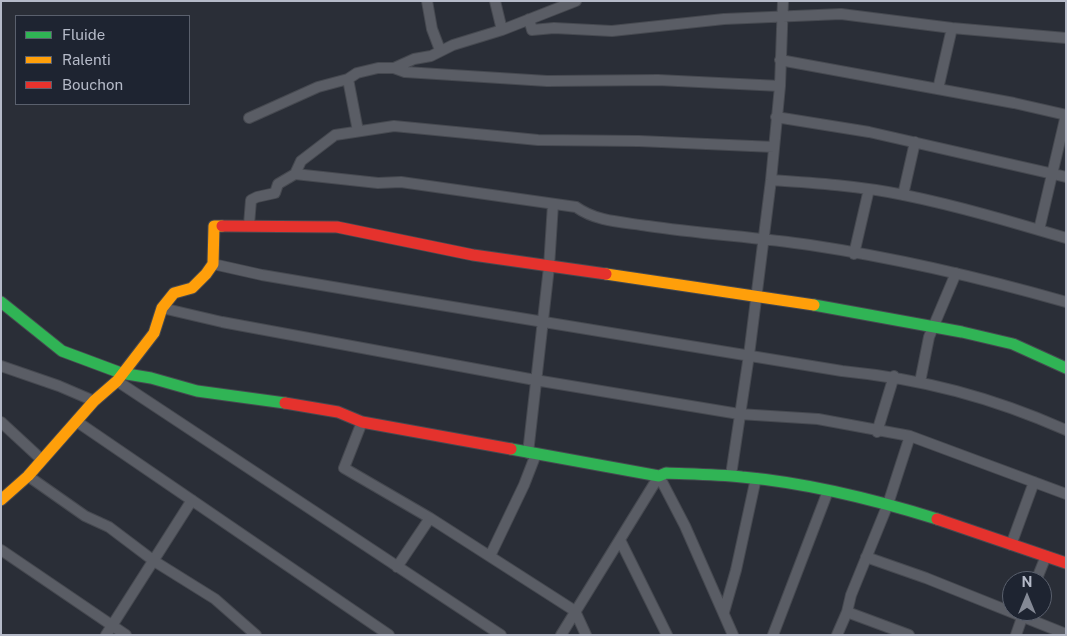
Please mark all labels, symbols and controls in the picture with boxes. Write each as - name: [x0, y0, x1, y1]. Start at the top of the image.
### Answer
- legend: [15, 15, 190, 105]
- text: Fluide: [62, 26, 105, 43]
- text: Ralenti: [62, 51, 111, 68]
- text: Bouchon: [62, 76, 123, 93]
- north arrow: [1002, 571, 1052, 621]
- text: N: [1022, 574, 1032, 590]

